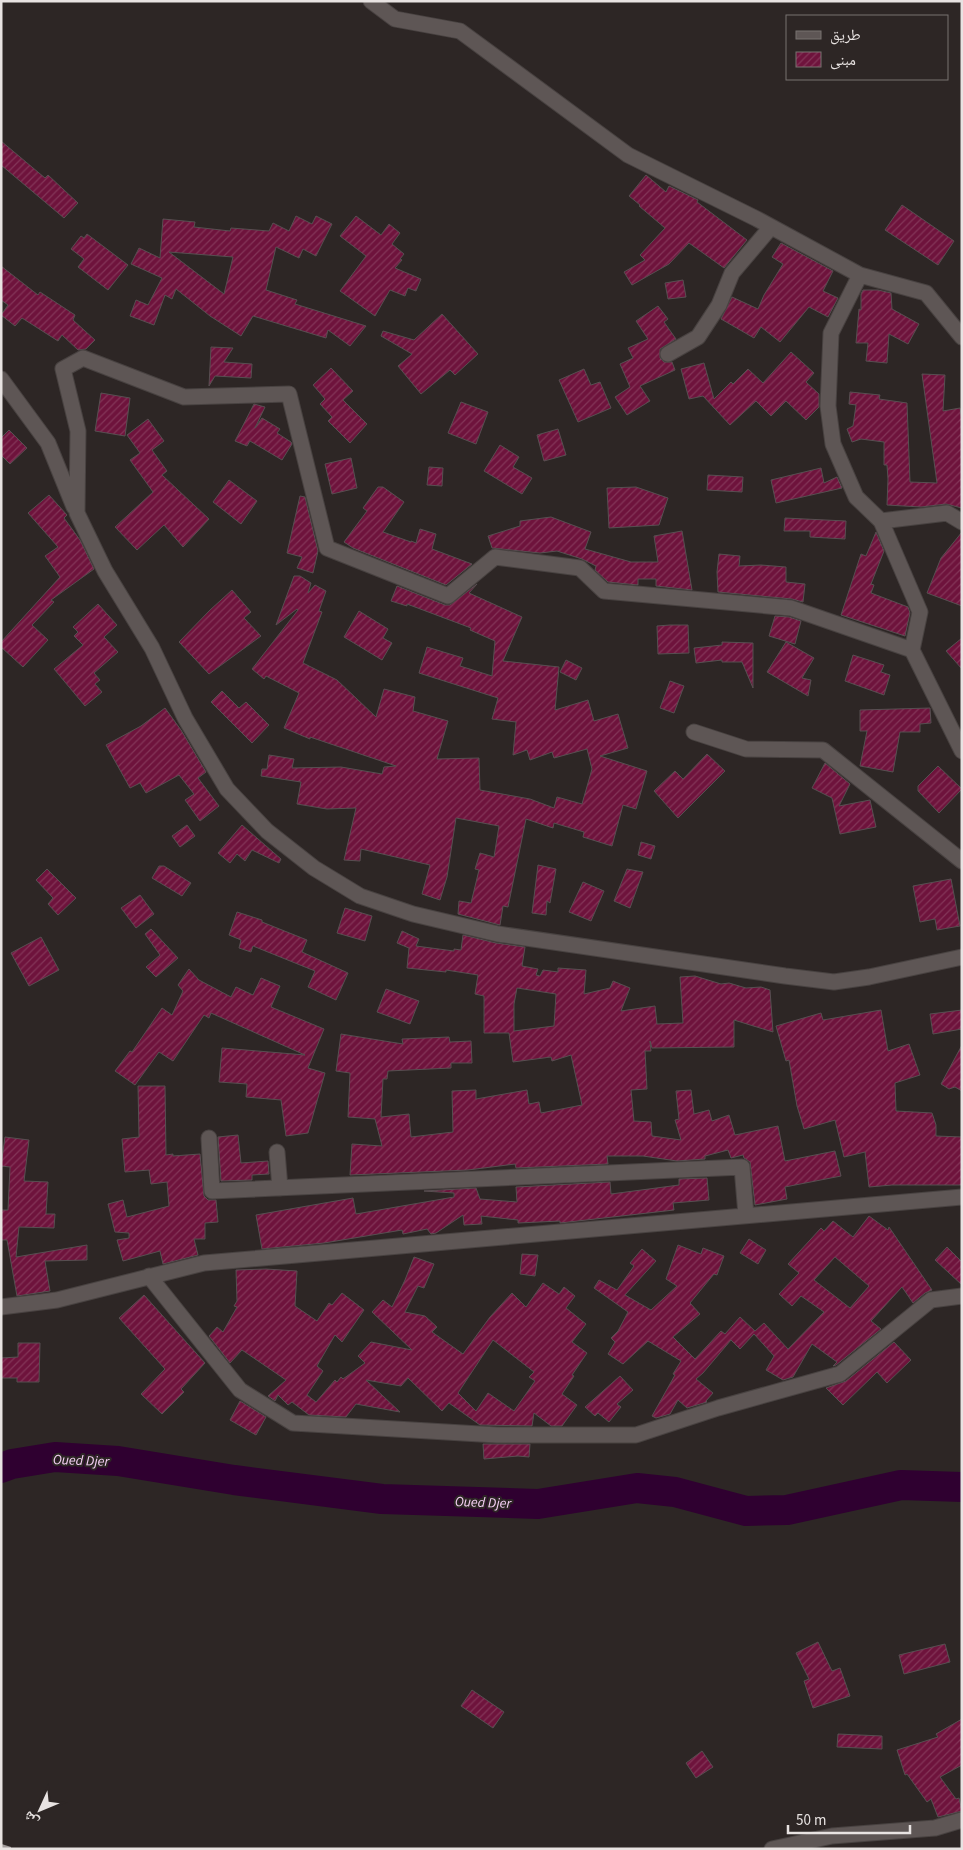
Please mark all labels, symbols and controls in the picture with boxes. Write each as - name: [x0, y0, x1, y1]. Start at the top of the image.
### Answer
- legend: [786, 15, 948, 80]
- text: طريق: [830, 25, 861, 46]
- text: مبنى: [830, 50, 856, 71]
- water label: Oued Djer: [52, 1450, 111, 1472]
- water label: Oued Djer: [454, 1492, 513, 1514]
- north arrow: [15, 1785, 65, 1835]
- scale bar: [788, 1802, 910, 1834]
- text: ش: [19, 1806, 44, 1831]
- text: 50 m: [796, 1810, 826, 1831]

